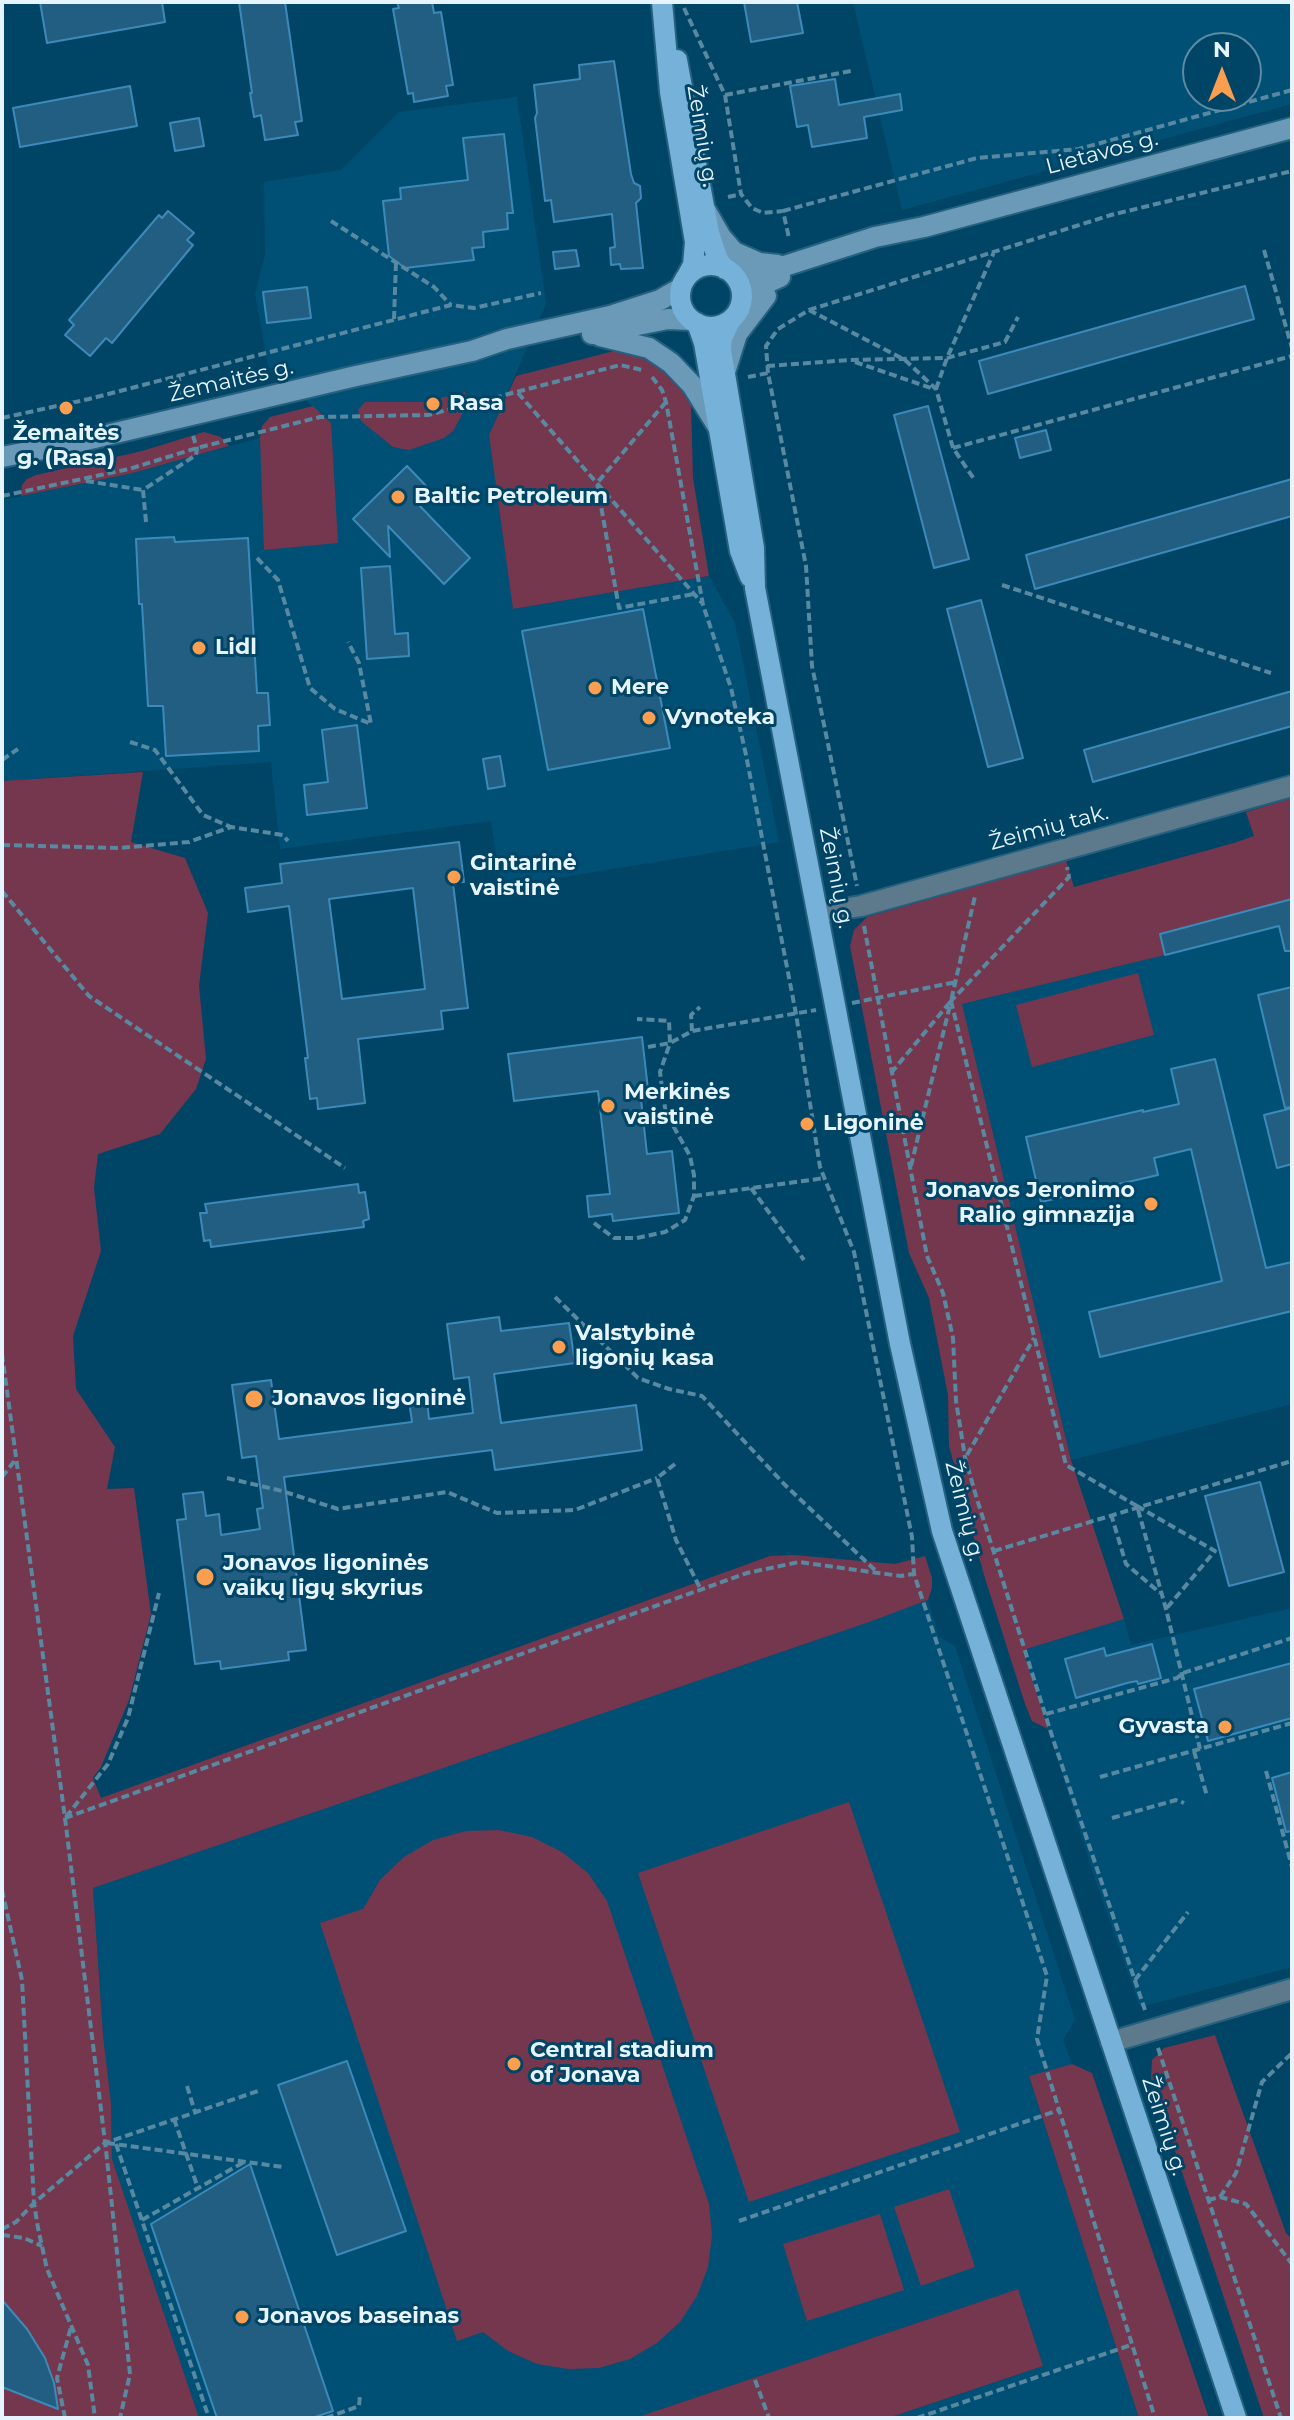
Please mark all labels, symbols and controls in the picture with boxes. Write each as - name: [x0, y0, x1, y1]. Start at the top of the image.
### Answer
- north arrow: [1182, 32, 1262, 112]
- text: N: [1213, 36, 1231, 63]
- street label: Žeimių g.: [681, 83, 723, 189]
- street label: Lietavos g.: [1043, 125, 1161, 181]
- street label: Žemaitės g.: [166, 354, 296, 408]
- place label: Rasa: [449, 391, 504, 417]
- marker: Rasa: [424, 395, 442, 413]
- marker: Žemaitės g. (Rasa): [57, 399, 75, 417]
- place label: Žemaitės g. (Rasa): [13, 421, 119, 472]
- place label: Baltic Petroleum: [414, 484, 608, 510]
- marker: Baltic Petroleum: [389, 488, 407, 506]
- place label: Lidl: [215, 635, 257, 661]
- marker: Lidl: [190, 639, 208, 657]
- place label: Mere: [611, 675, 669, 701]
- marker: Mere: [586, 679, 604, 697]
- place label: Vynoteka: [665, 705, 775, 731]
- marker: Vynoteka: [640, 709, 658, 727]
- street label: Žeimių tak.: [986, 799, 1112, 857]
- street label: Žeimių g.: [813, 825, 859, 931]
- place label: Gintarinė vaistinė: [470, 851, 577, 902]
- marker: Gintarinė vaistinė: [445, 868, 463, 886]
- place label: Merkinės vaistinė: [624, 1080, 730, 1132]
- marker: Merkinės vaistinė: [599, 1097, 617, 1115]
- place label: Ligoninė: [823, 1111, 924, 1137]
- marker: Ligoninė: [798, 1115, 816, 1133]
- place label: Jonavos Jeronimo Ralio gimnazija: [926, 1178, 1135, 1230]
- marker: Jonavos Jeronimo Ralio gimnazija: [1142, 1195, 1160, 1213]
- place label: Valstybinė ligonių kasa: [575, 1321, 714, 1372]
- marker: Valstybinė ligonių kasa: [550, 1338, 568, 1356]
- place label: Jonavos ligoninė: [272, 1386, 466, 1412]
- marker: Jonavos ligoninė: [243, 1388, 265, 1410]
- street label: Žeimių g.: [939, 1458, 989, 1564]
- place label: Jonavos ligoninės vaikų ligų skyrius: [223, 1551, 429, 1602]
- marker: Jonavos ligoninės vaikų ligų skyrius: [194, 1566, 216, 1588]
- place label: Gyvasta: [1118, 1714, 1209, 1740]
- marker: Gyvasta: [1216, 1718, 1234, 1736]
- place label: Central stadium of Jonava: [530, 2038, 714, 2090]
- marker: Central stadium of Jonava: [505, 2055, 523, 2073]
- street label: Žeimių g.: [1136, 2073, 1192, 2179]
- place label: Jonavos baseinas: [258, 2304, 459, 2330]
- marker: Jonavos baseinas: [233, 2308, 251, 2326]

